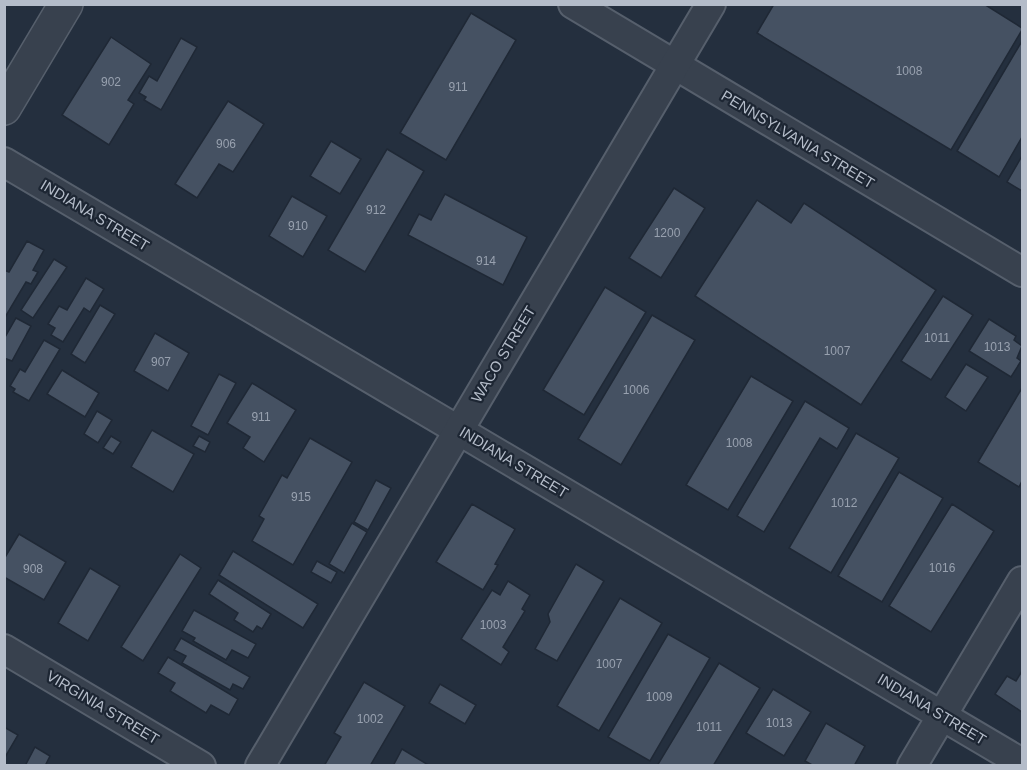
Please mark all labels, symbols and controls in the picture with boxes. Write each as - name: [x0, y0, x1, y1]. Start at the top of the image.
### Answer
- house number: 1008: [896, 64, 923, 78]
- house number: 902: [101, 75, 121, 89]
- house number: 911: [448, 80, 468, 94]
- street label: PENNSYLVANIA STREET: [718, 87, 878, 191]
- house number: 906: [216, 137, 236, 151]
- street label: INDIANA STREET: [38, 176, 152, 254]
- house number: 912: [366, 203, 386, 217]
- house number: 910: [288, 219, 308, 233]
- house number: 1200: [654, 226, 681, 240]
- house number: 914: [476, 254, 496, 268]
- street label: WACO STREET: [468, 303, 538, 405]
- house number: 1011: [924, 331, 950, 345]
- house number: 1013: [984, 340, 1011, 354]
- house number: 1007: [824, 344, 851, 358]
- house number: 907: [151, 355, 171, 369]
- house number: 1006: [623, 383, 650, 397]
- house number: 911: [251, 410, 271, 424]
- street label: INDIANA STREET: [457, 423, 571, 501]
- house number: 1008: [726, 436, 753, 450]
- house number: 915: [291, 490, 311, 504]
- house number: 1012: [831, 496, 858, 510]
- house number: 1016: [929, 561, 956, 575]
- house number: 908: [23, 562, 43, 576]
- house number: 1003: [480, 618, 507, 632]
- house number: 1007: [596, 657, 623, 671]
- street label: VIRGINIA STREET: [44, 667, 162, 747]
- street label: INDIANA STREET: [875, 670, 989, 748]
- house number: 1009: [646, 690, 673, 704]
- house number: 1002: [357, 712, 384, 726]
- house number: 1013: [766, 716, 793, 730]
- house number: 1011: [696, 720, 722, 734]

